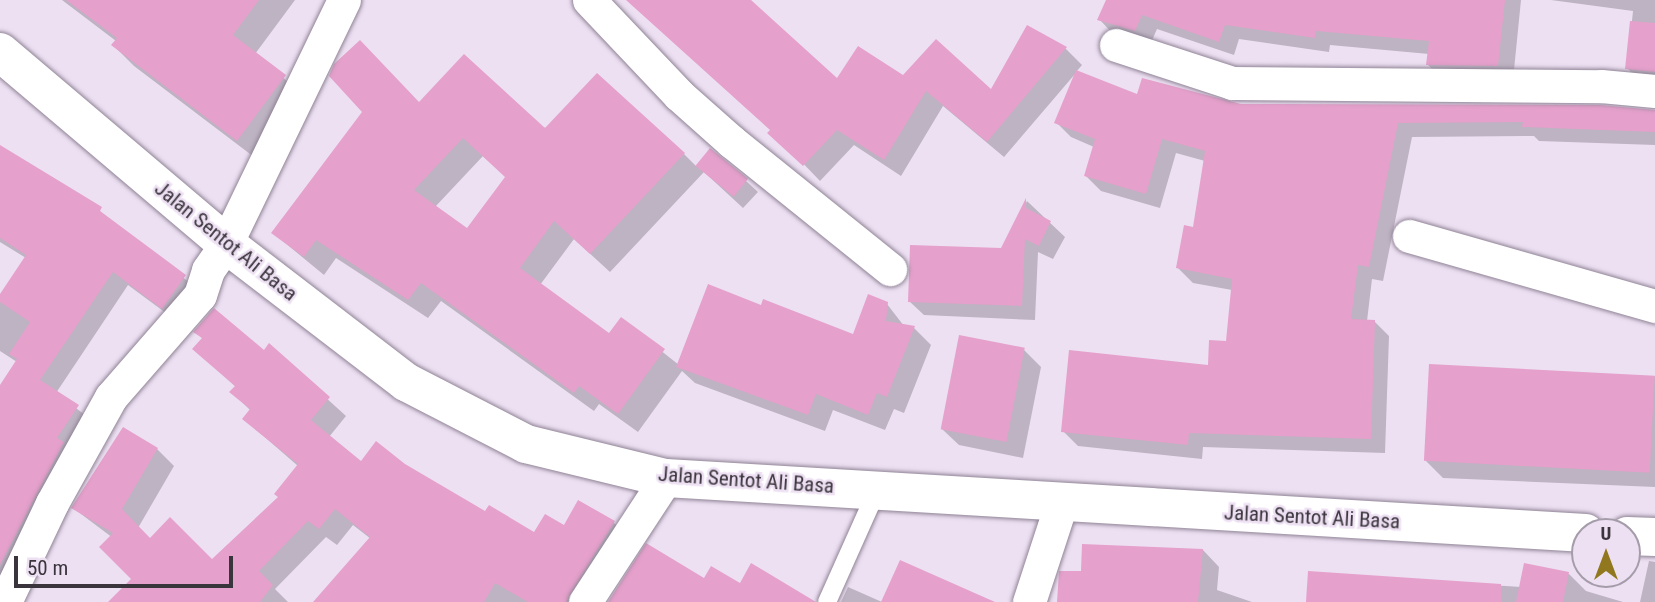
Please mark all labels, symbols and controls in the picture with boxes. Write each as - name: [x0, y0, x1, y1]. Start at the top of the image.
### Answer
- street label: Jalan Sentot Ali Basa: [150, 176, 302, 306]
- street label: Jalan Sentot Ali Basa: [657, 461, 835, 499]
- street label: Jalan Sentot Ali Basa: [1223, 500, 1401, 534]
- north arrow: [1571, 518, 1641, 588]
- text: U: [1601, 522, 1611, 545]
- scale bar: [18, 542, 236, 586]
- text: 50 m: [27, 556, 68, 580]

